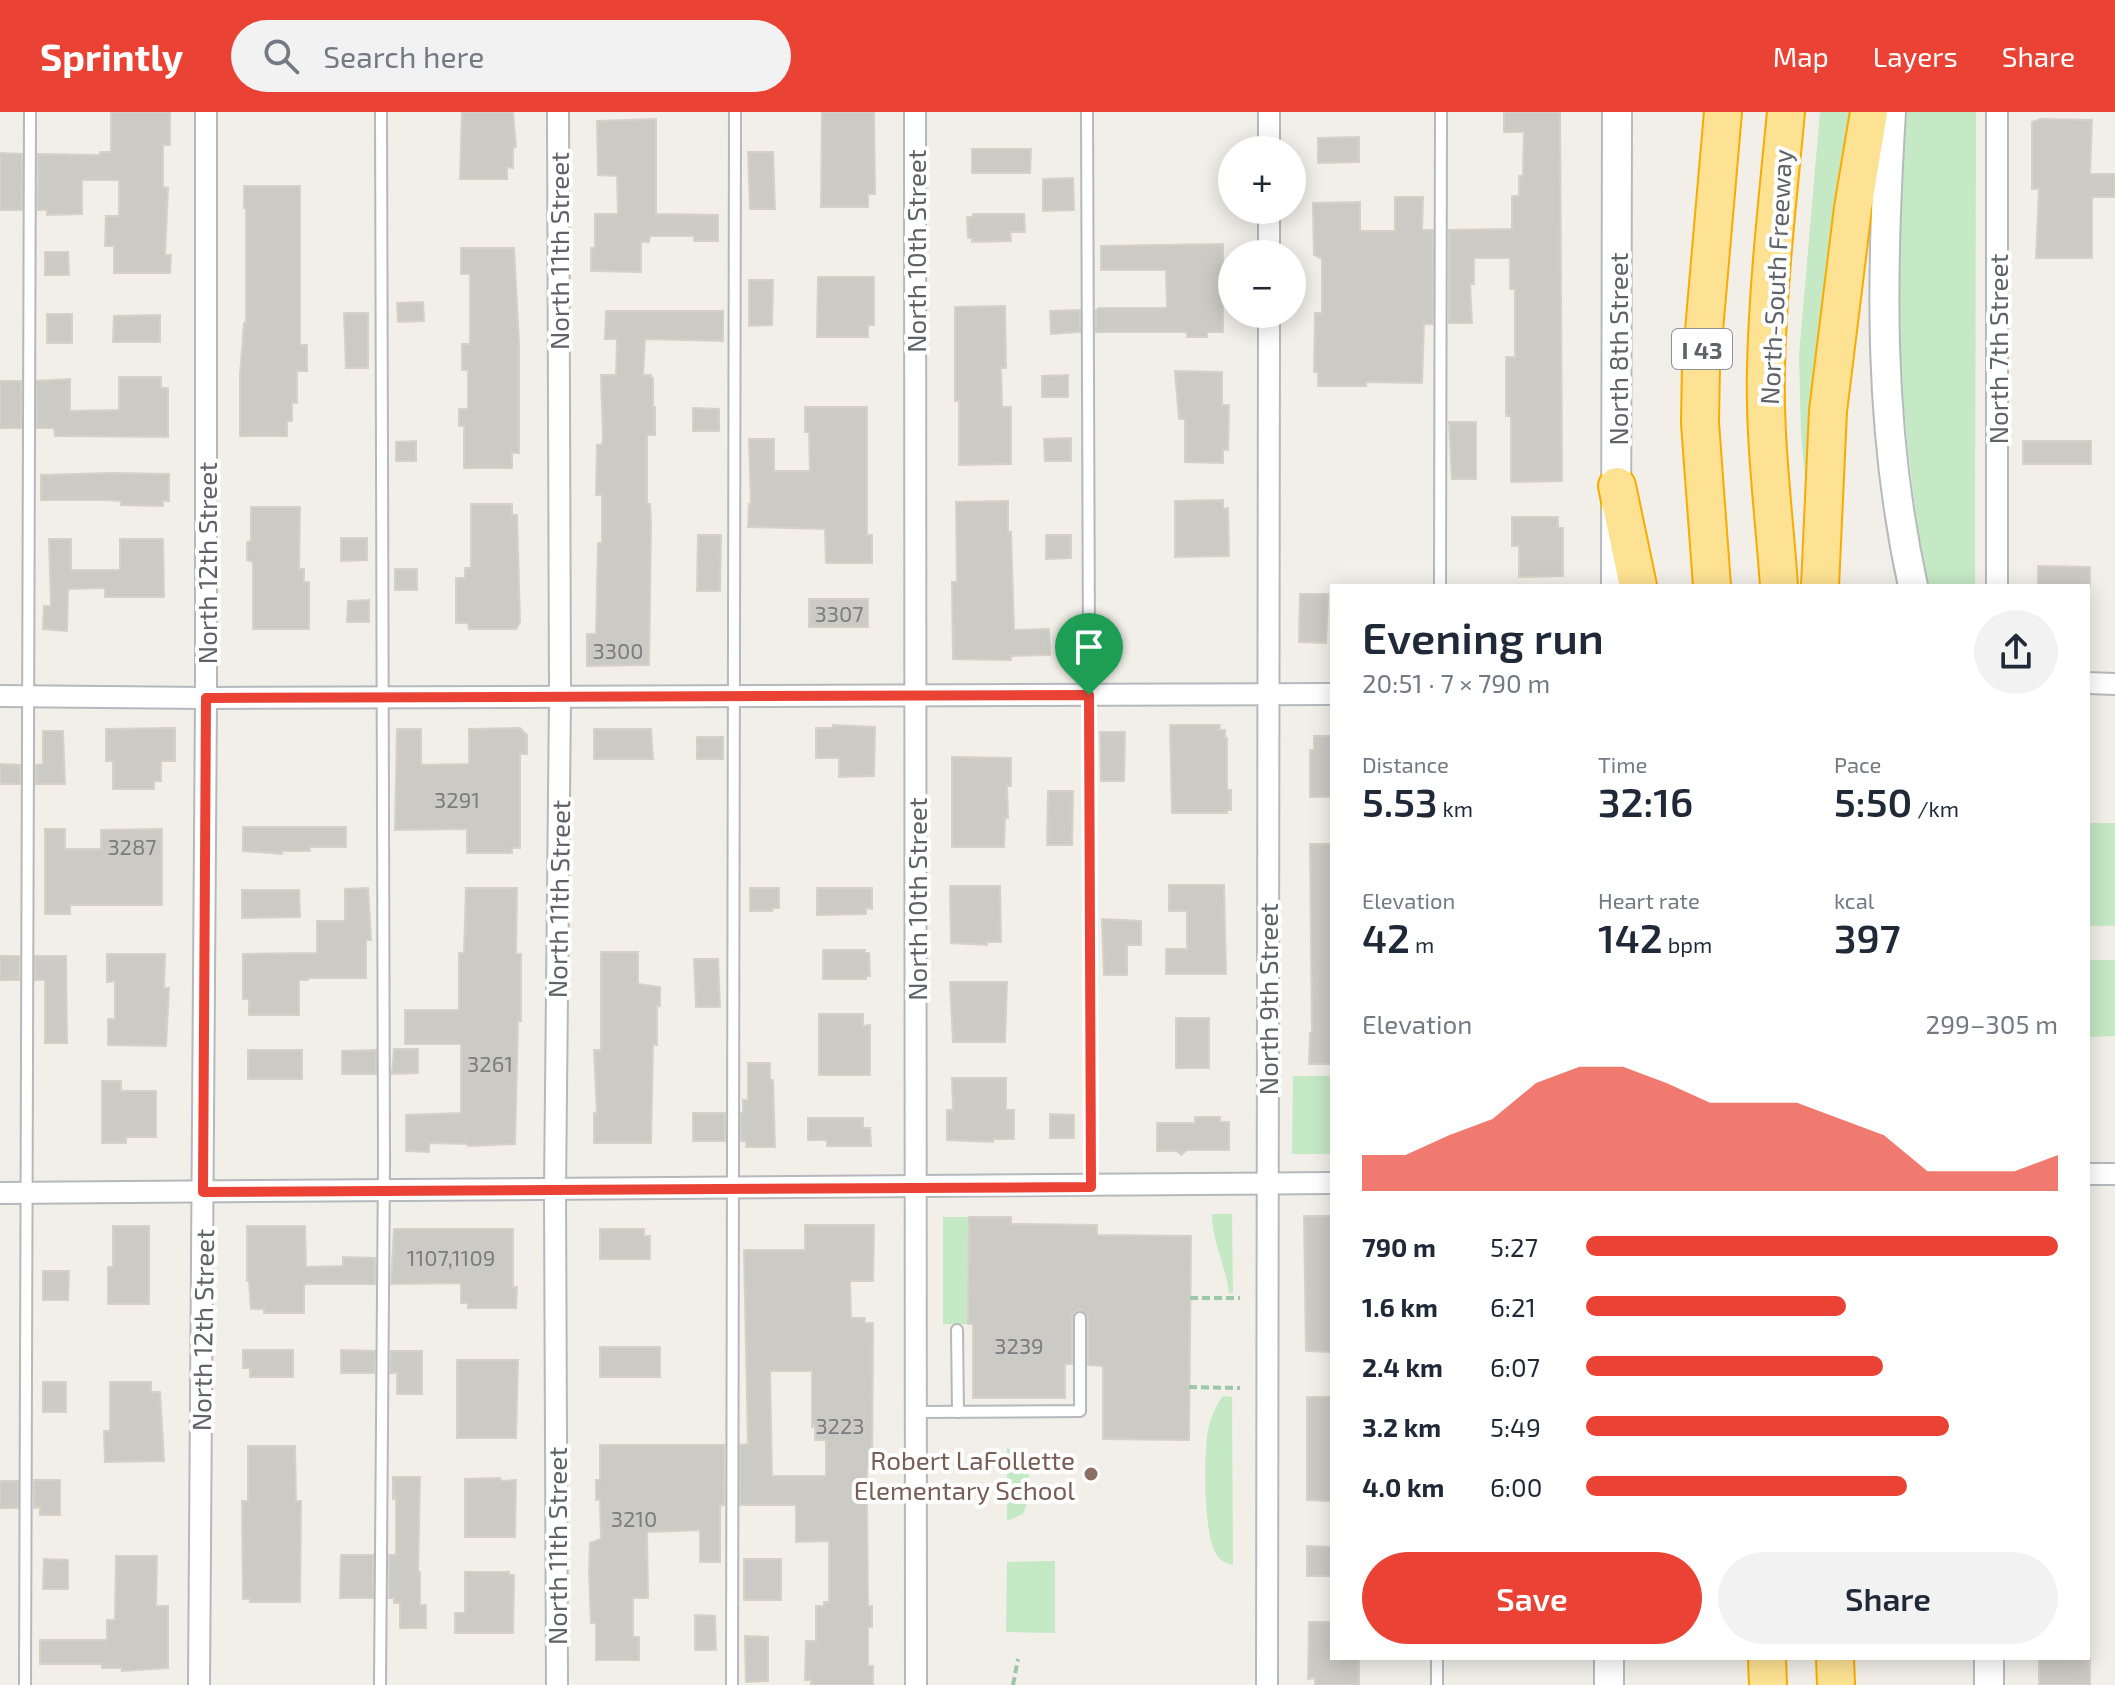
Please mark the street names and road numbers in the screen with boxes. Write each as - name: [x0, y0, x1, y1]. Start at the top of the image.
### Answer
- street label: North-South Freeway: [1753, 148, 1797, 406]
- street label: North 10th Street: [900, 149, 931, 353]
- street label: North 11th Street: [543, 152, 574, 350]
- street label: North 8th Street: [1602, 252, 1633, 446]
- street label: North 7th Street: [1982, 254, 2013, 444]
- road number: I 43: [1672, 329, 1732, 369]
- street label: North 12th Street: [191, 462, 222, 664]
- street label: North 10th Street: [901, 797, 932, 1001]
- street label: North 11th Street: [541, 800, 575, 998]
- street label: North 9th Street: [1252, 903, 1283, 1095]
- street label: North 12th Street: [185, 1228, 219, 1431]
- street label: North 11th Street: [541, 1447, 572, 1645]

